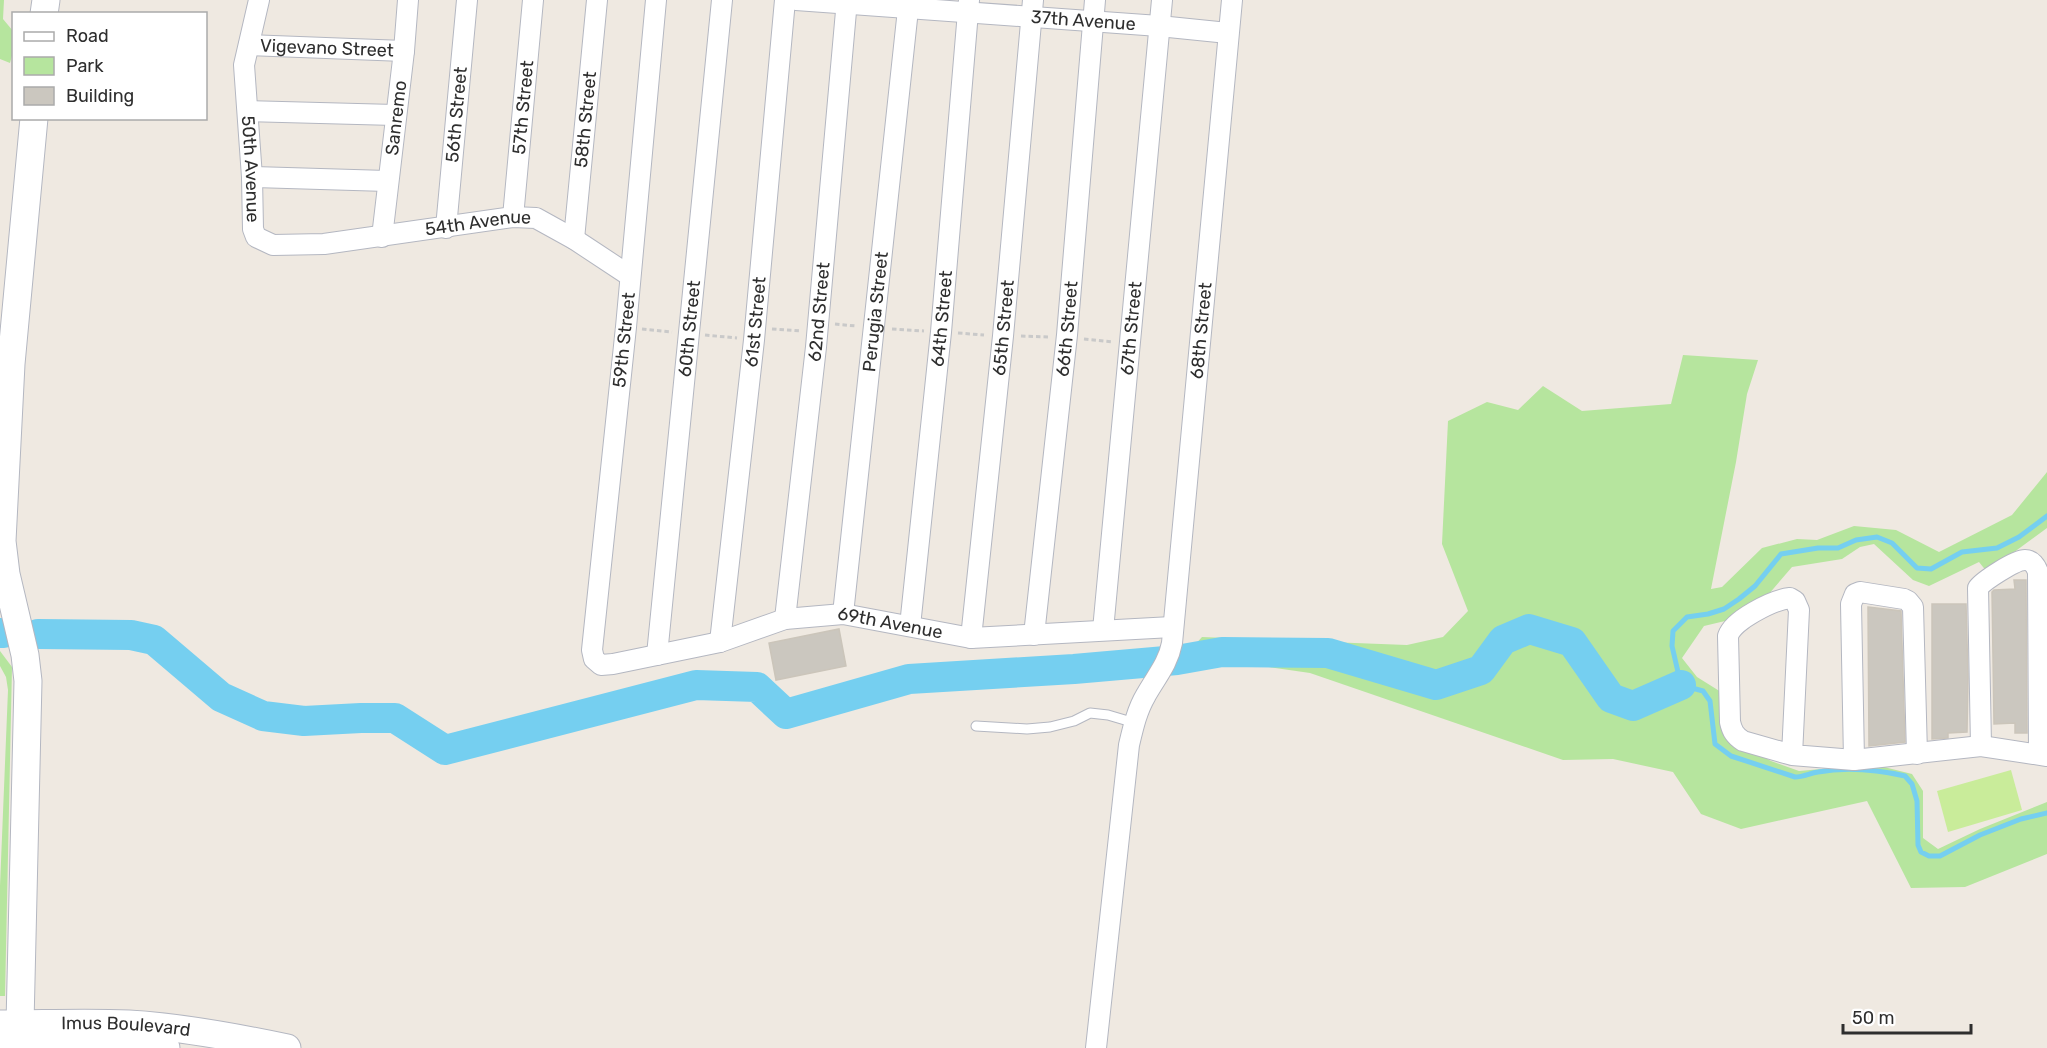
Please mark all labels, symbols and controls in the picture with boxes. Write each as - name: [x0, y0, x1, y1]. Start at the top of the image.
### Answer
- street label: 37th Avenue: [1030, 6, 1136, 35]
- legend: [12, 12, 207, 120]
- text: Road: [66, 25, 109, 47]
- street label: Vigevano Street: [260, 34, 394, 62]
- text: Park: [66, 55, 104, 77]
- street label: 57th Street: [508, 59, 538, 156]
- street label: 56th Street: [441, 66, 472, 163]
- street label: 58th Street: [570, 70, 601, 169]
- street label: Sanremo: [381, 79, 411, 156]
- text: Building: [66, 85, 134, 107]
- street label: 50th Avenue: [237, 115, 264, 223]
- street label: 54th Avenue: [424, 206, 532, 240]
- street label: Perugia Street: [858, 251, 893, 373]
- street label: 62nd Street: [803, 261, 835, 363]
- street label: 64th Street: [926, 270, 957, 368]
- street label: 61st Street: [740, 276, 771, 368]
- street label: 60th Street: [674, 279, 705, 378]
- street label: 65th Street: [988, 279, 1019, 377]
- street label: 66th Street: [1051, 280, 1082, 378]
- street label: 67th Street: [1116, 280, 1147, 376]
- street label: 68th Street: [1186, 281, 1217, 380]
- street label: 59th Street: [608, 291, 640, 389]
- street label: 69th Avenue: [836, 602, 945, 643]
- scale bar: [1843, 997, 1970, 1035]
- text: 50 m: [1852, 1007, 1895, 1029]
- street label: Imus Boulevard: [61, 1012, 192, 1041]

